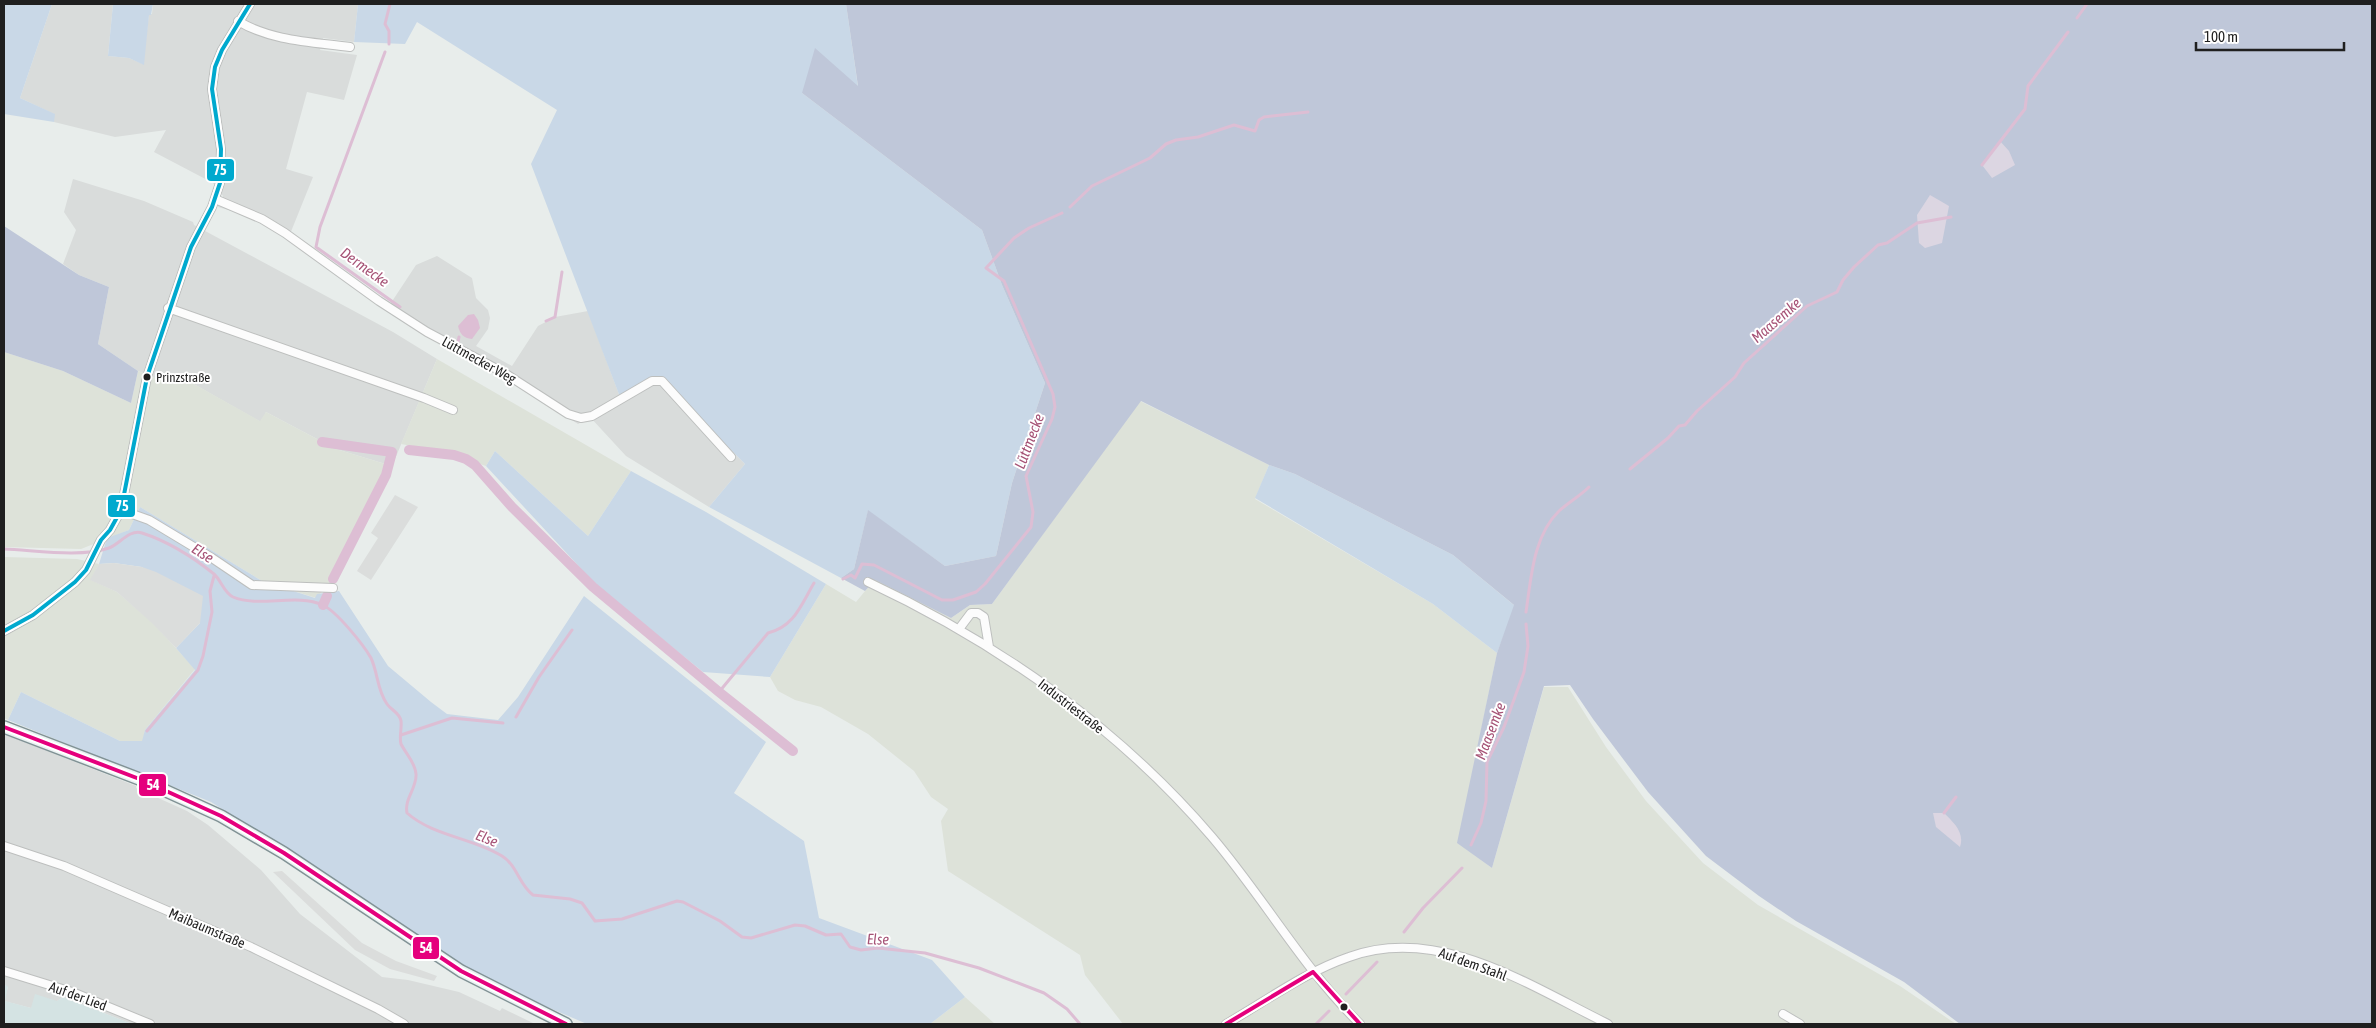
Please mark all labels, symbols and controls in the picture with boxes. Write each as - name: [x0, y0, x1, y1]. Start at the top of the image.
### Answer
- scale bar: [2196, 20, 2344, 52]
- text: 100 m: [2204, 28, 2238, 45]
- line badge: 75: [206, 158, 235, 182]
- text: 75: [213, 162, 227, 178]
- water label: Dermecke: [338, 244, 393, 290]
- water label: Maasemke: [1748, 294, 1804, 346]
- street label: Lüttmecker Weg: [439, 333, 519, 387]
- place label: Prinzstraße: [156, 370, 210, 385]
- marker: Prinzstraße: [142, 372, 152, 382]
- water label: Lüttmecke: [1011, 411, 1047, 471]
- line badge: 75: [107, 494, 136, 518]
- text: 75: [115, 498, 129, 514]
- water label: Else: [189, 540, 217, 566]
- street label: Industriestraße: [1035, 675, 1107, 737]
- water label: Maasemke: [1471, 700, 1509, 762]
- line badge: 54: [138, 773, 167, 797]
- text: 54: [146, 777, 160, 793]
- water label: Else: [473, 826, 501, 850]
- street label: Maibaumstraße: [166, 905, 248, 951]
- water label: Else: [867, 930, 890, 948]
- line badge: 54: [412, 936, 440, 960]
- text: 54: [419, 940, 433, 956]
- street label: Auf dem Stahl: [1437, 944, 1510, 984]
- street label: Auf der Lied: [47, 978, 109, 1014]
- unlabelled marker: [1339, 1002, 1349, 1012]

